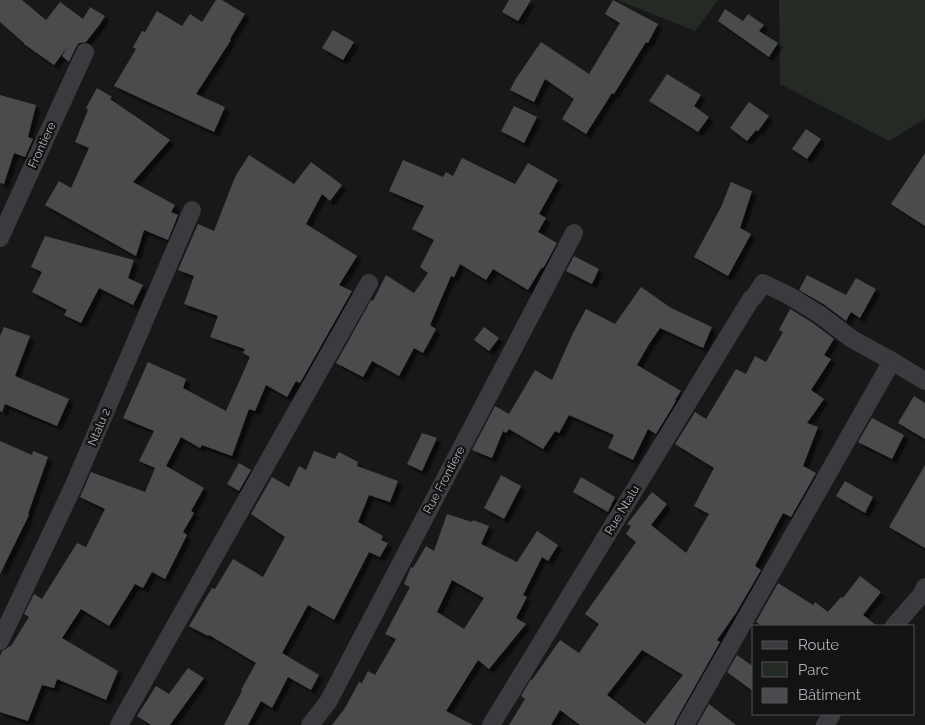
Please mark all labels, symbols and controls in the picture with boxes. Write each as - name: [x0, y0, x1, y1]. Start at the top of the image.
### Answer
- street label: Frontiere: [25, 120, 59, 170]
- street label: Ntalu 2: [85, 406, 113, 448]
- street label: Rue Frontiere: [420, 444, 468, 516]
- street label: Rue Ntalu: [602, 483, 642, 537]
- legend: [752, 625, 915, 715]
- text: Route: [798, 636, 839, 654]
- text: Parc: [798, 661, 829, 679]
- text: Bâtiment: [798, 686, 861, 704]

